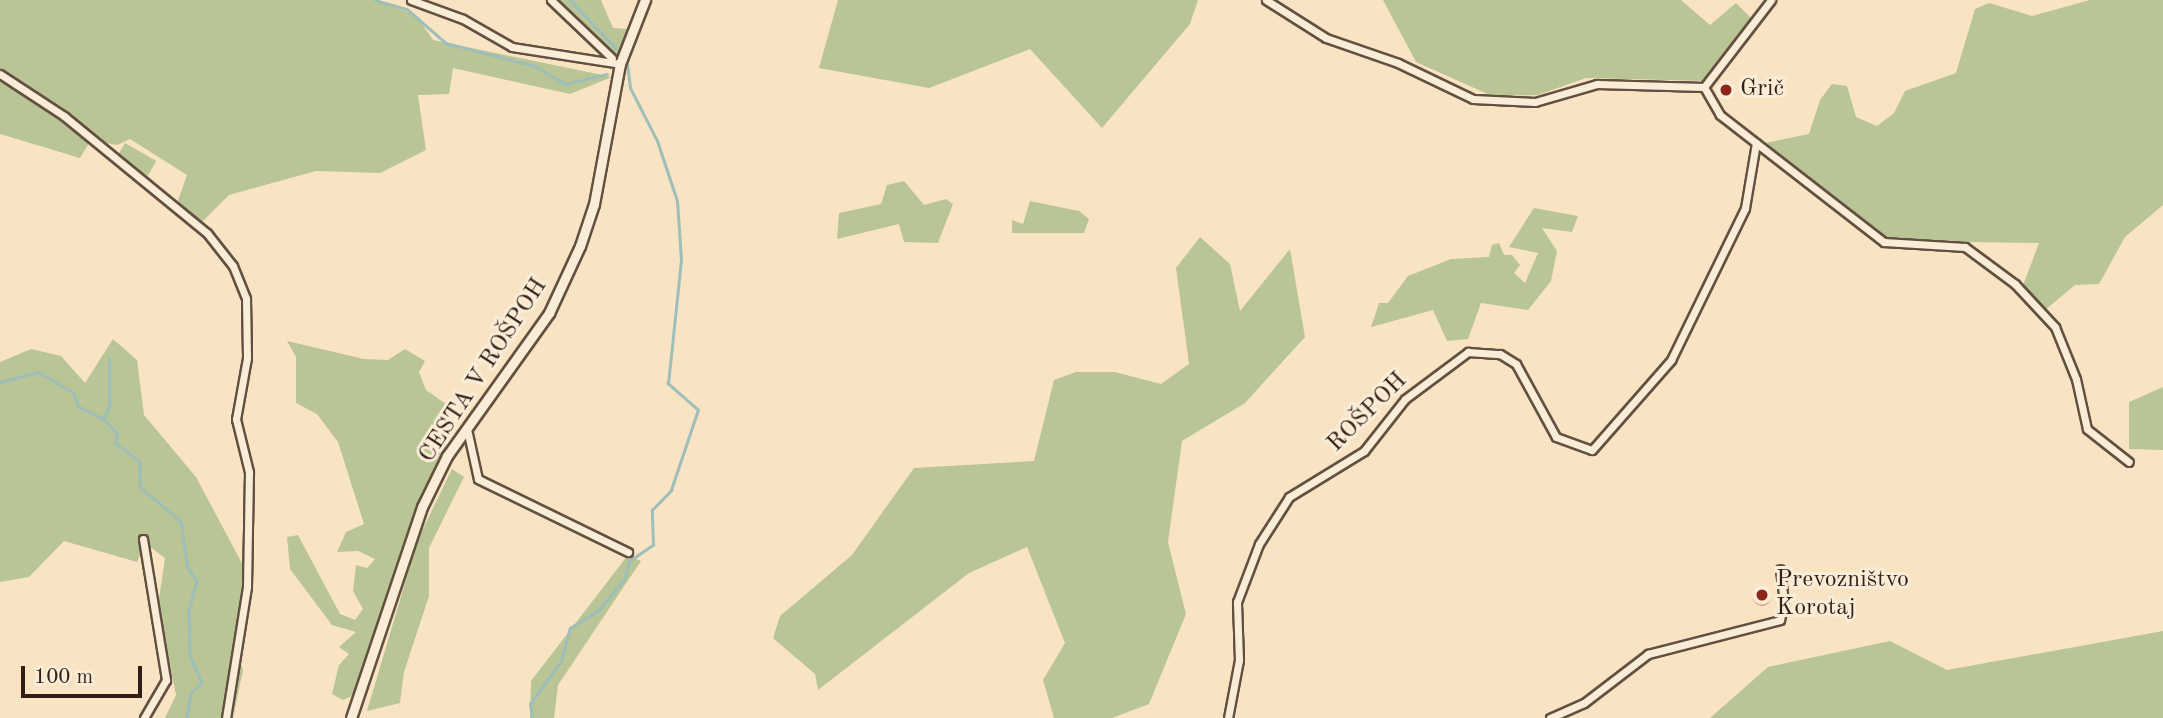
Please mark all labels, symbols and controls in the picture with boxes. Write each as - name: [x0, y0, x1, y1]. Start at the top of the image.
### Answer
- place label: Grič: [1740, 76, 1784, 104]
- marker: Grič: [1718, 82, 1734, 98]
- street label: CESTA V ROŠPOH: [414, 273, 554, 469]
- street label: ROŠPOH: [1322, 367, 1414, 459]
- place label: Prevozništvo Korotaj: [1776, 567, 1909, 623]
- marker: Prevozništvo Korotaj: [1754, 587, 1770, 603]
- scale bar: [24, 652, 145, 696]
- text: 100 m: [34, 667, 93, 688]

